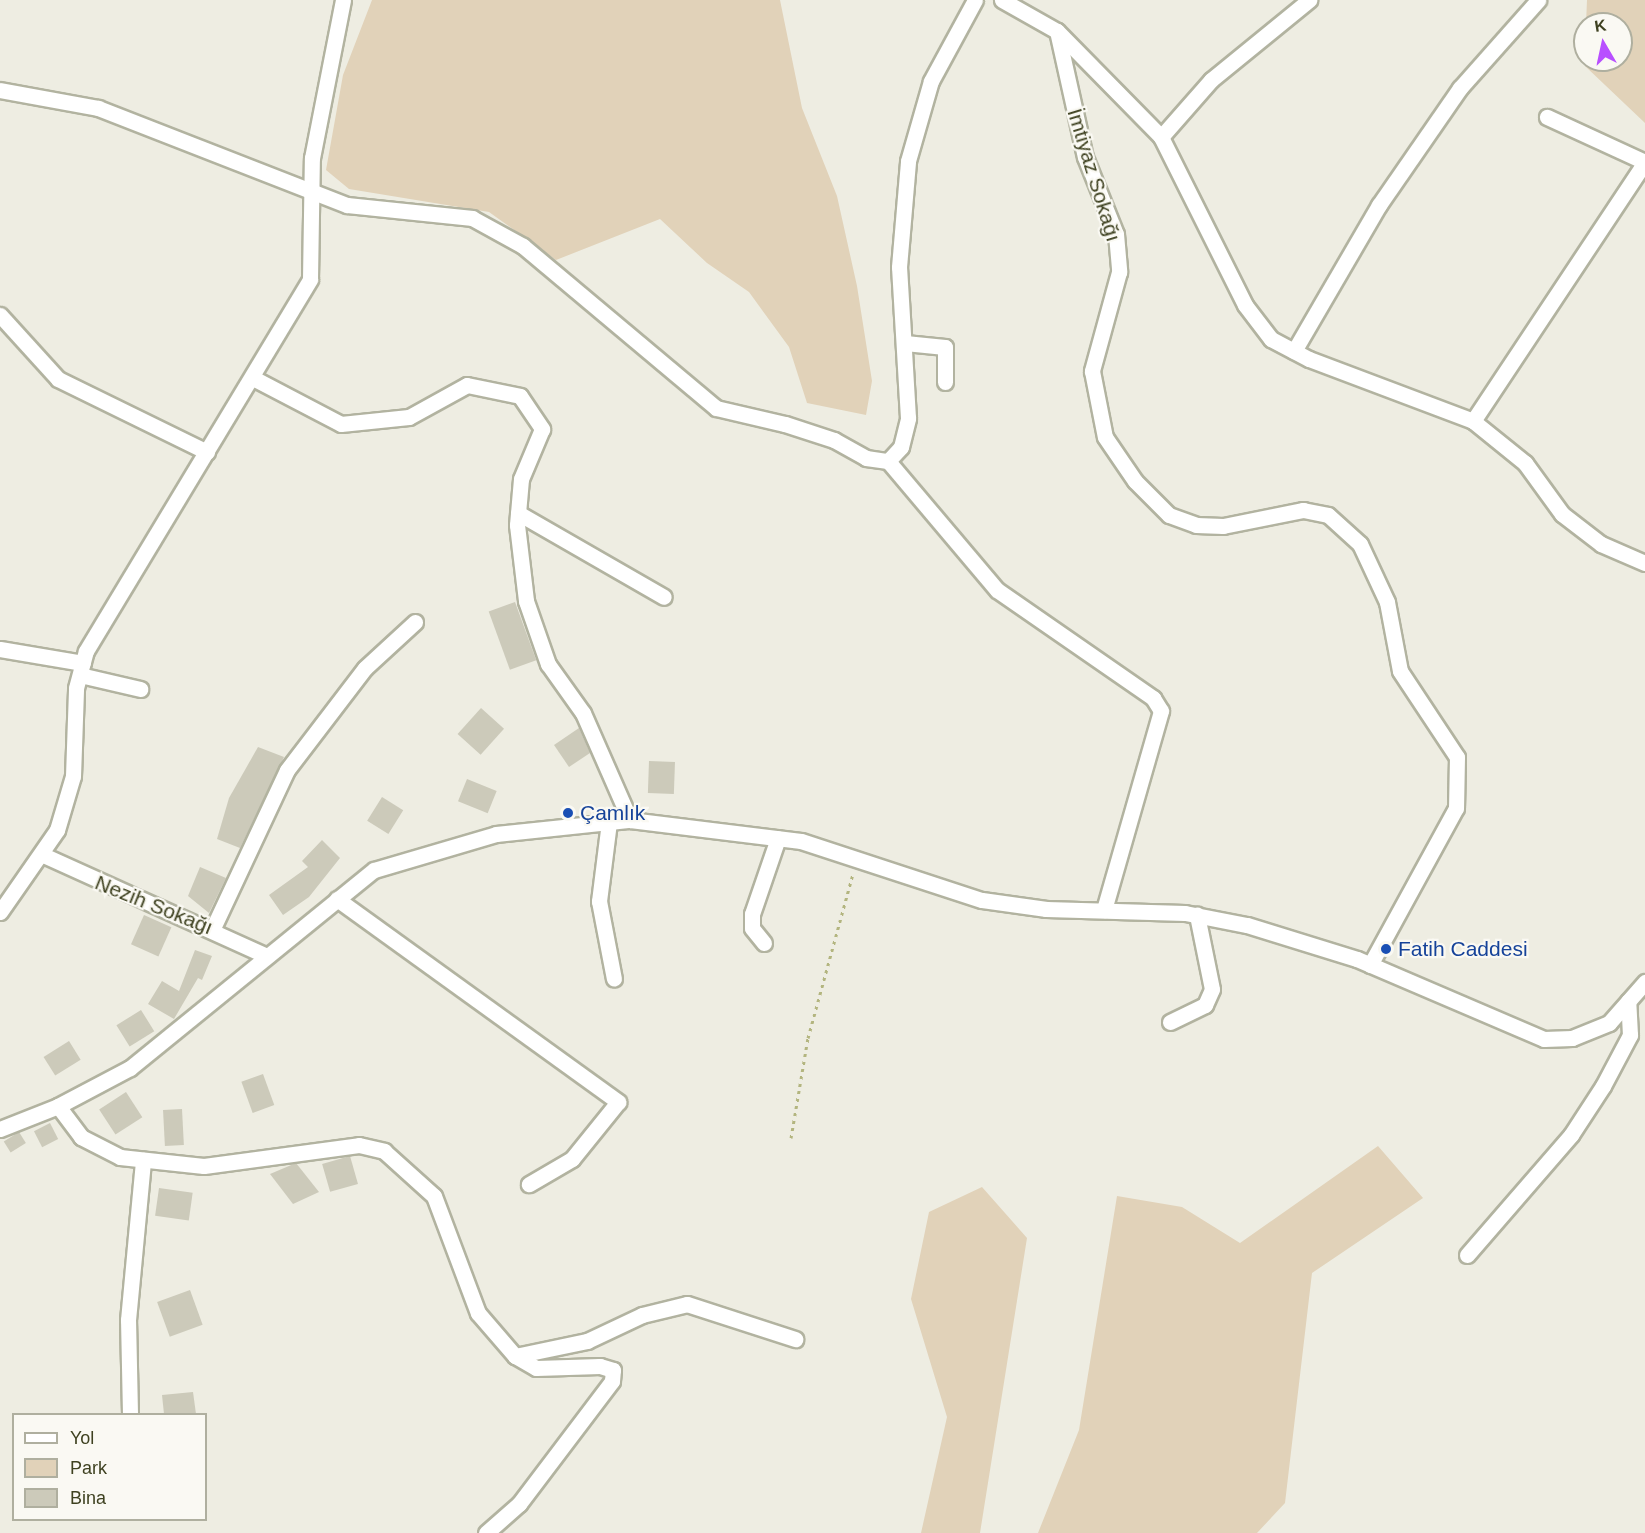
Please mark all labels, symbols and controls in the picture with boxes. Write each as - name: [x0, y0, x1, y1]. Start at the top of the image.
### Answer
- north arrow: [1573, 12, 1633, 72]
- text: K: [1593, 16, 1607, 35]
- street label: İmtiyaz Sokağı: [1062, 105, 1126, 245]
- place label: Çamlık: [580, 800, 645, 826]
- marker: Çamlık: [561, 806, 575, 820]
- street label: Nezih Sokağı: [91, 870, 217, 940]
- place label: Fatih Caddesi: [1398, 936, 1528, 962]
- marker: Fatih Caddesi: [1379, 942, 1393, 956]
- legend: [12, 1413, 207, 1521]
- text: Yol: [70, 1428, 94, 1448]
- text: Park: [70, 1458, 107, 1478]
- text: Bina: [70, 1488, 106, 1508]

